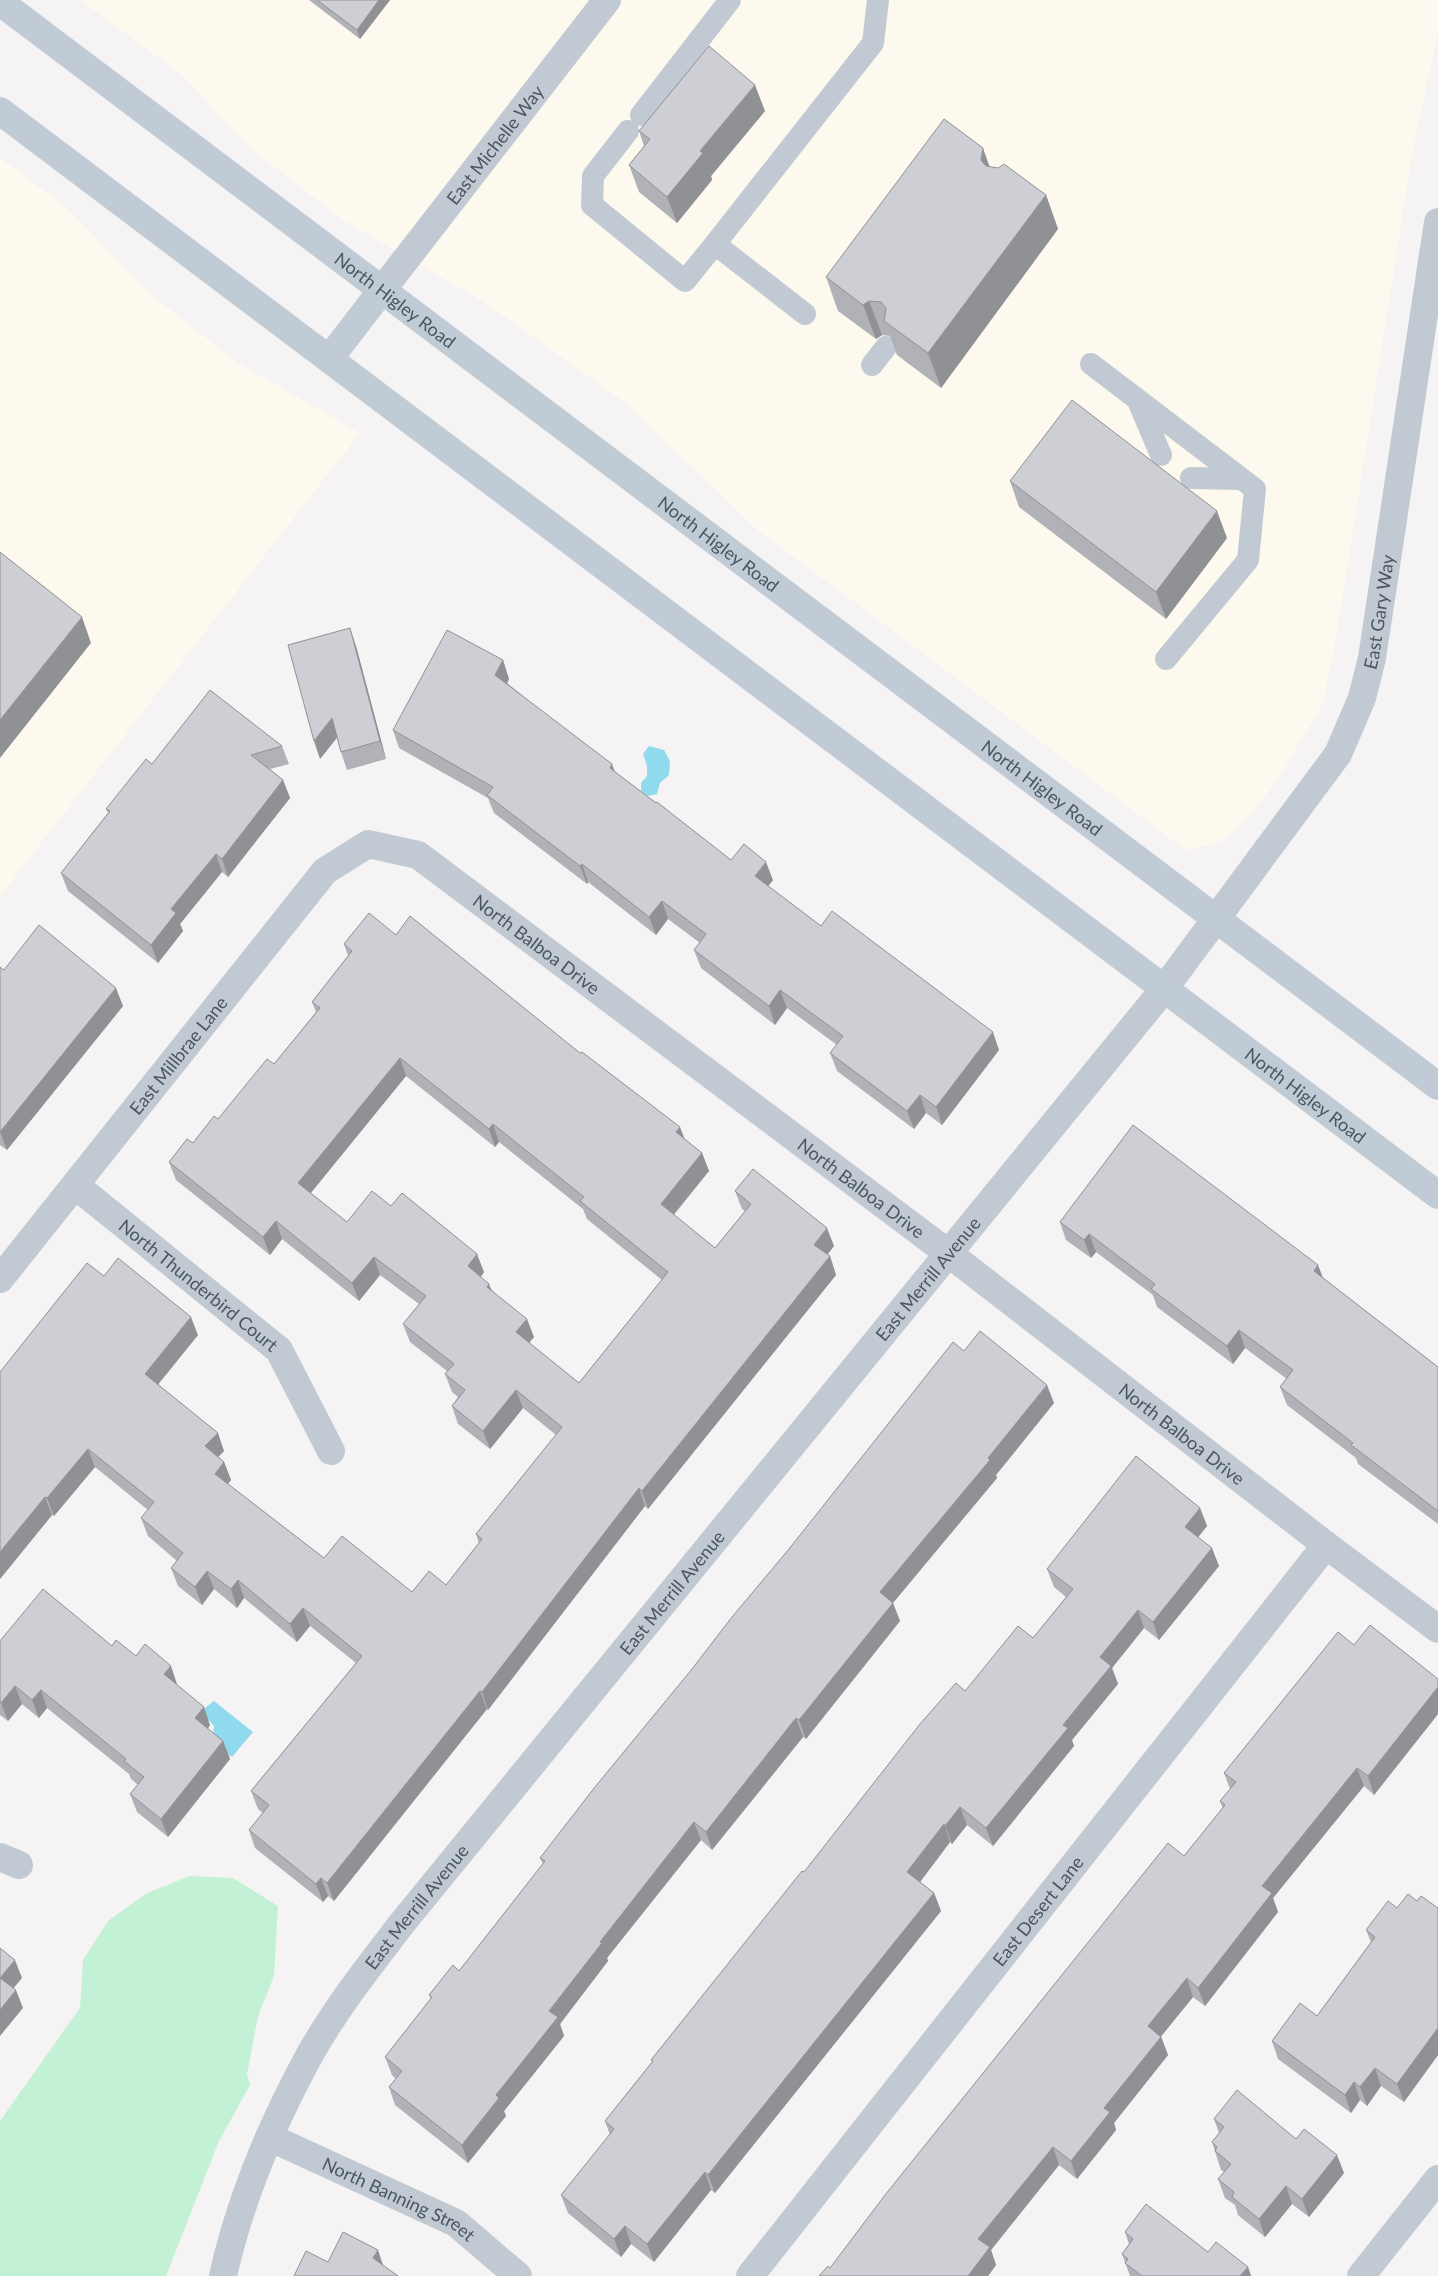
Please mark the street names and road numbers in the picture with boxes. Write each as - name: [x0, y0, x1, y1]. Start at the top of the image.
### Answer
- street label: East Michelle Way: [442, 80, 548, 209]
- street label: North Higley Road: [331, 247, 460, 353]
- street label: North Higley Road: [654, 491, 783, 596]
- street label: East Gary Way: [1359, 552, 1399, 671]
- street label: North Higley Road: [977, 735, 1107, 840]
- street label: North Balboa Drive: [469, 889, 604, 999]
- street label: East Millbrae Lane: [124, 992, 232, 1119]
- street label: North Higley Road: [1241, 1043, 1370, 1148]
- street label: North Balboa Drive: [794, 1133, 929, 1243]
- street label: East Merrill Avenue: [871, 1212, 985, 1345]
- street label: North Thunderbird Court: [115, 1214, 283, 1356]
- street label: North Balboa Drive: [1115, 1378, 1249, 1489]
- street label: East Merrill Avenue: [615, 1526, 729, 1659]
- street label: East Merrill Avenue: [360, 1840, 473, 1973]
- street label: East Desert Lane: [988, 1851, 1088, 1970]
- street label: North Banning Street: [319, 2152, 480, 2246]

